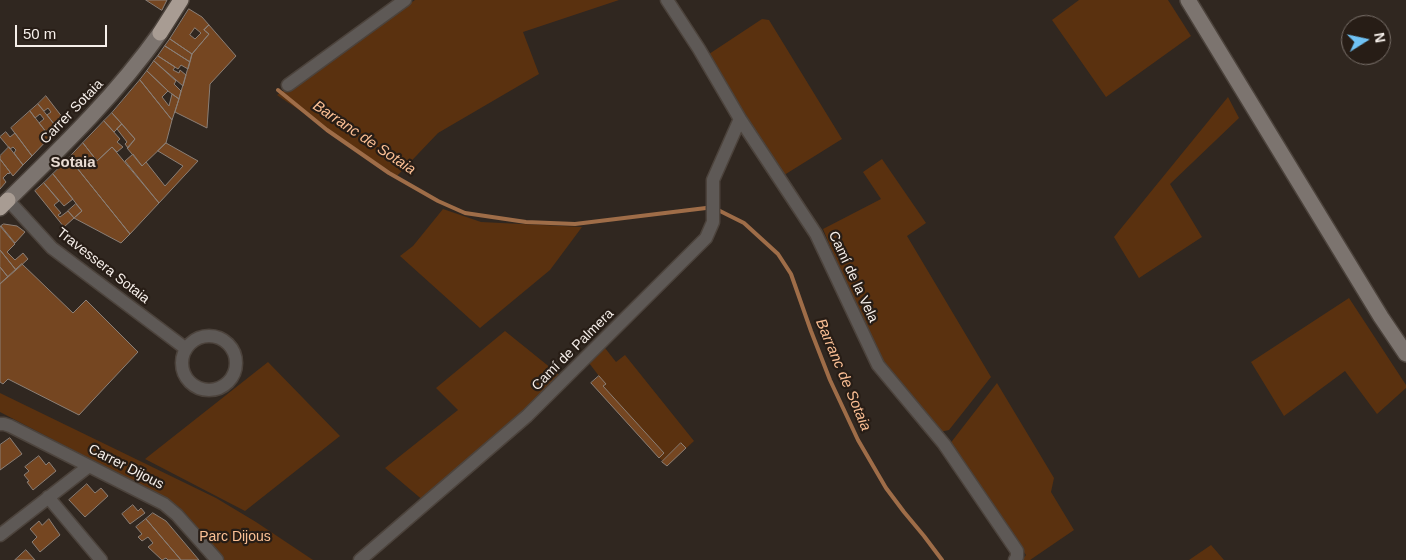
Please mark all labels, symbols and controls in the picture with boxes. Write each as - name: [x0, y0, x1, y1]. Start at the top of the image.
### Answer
- scale bar: [18, 15, 110, 47]
- north arrow: [1341, 15, 1391, 65]
- text: 50 m: [23, 25, 56, 42]
- text: N: [1371, 31, 1389, 44]
- street label: Carrer Sotaia: [37, 76, 107, 148]
- water label: Barranc de Sotaia: [309, 97, 419, 179]
- district label: Sotaia: [50, 154, 96, 172]
- street label: Travessera Sotaia: [53, 225, 153, 307]
- street label: Camí de la Vela: [825, 229, 881, 325]
- street label: Camí de Palmera: [529, 306, 617, 394]
- water label: Barranc de Sotaia: [811, 316, 875, 434]
- street label: Carrer Dijous: [85, 441, 167, 493]
- park label: Parc Dijous: [199, 529, 271, 545]

